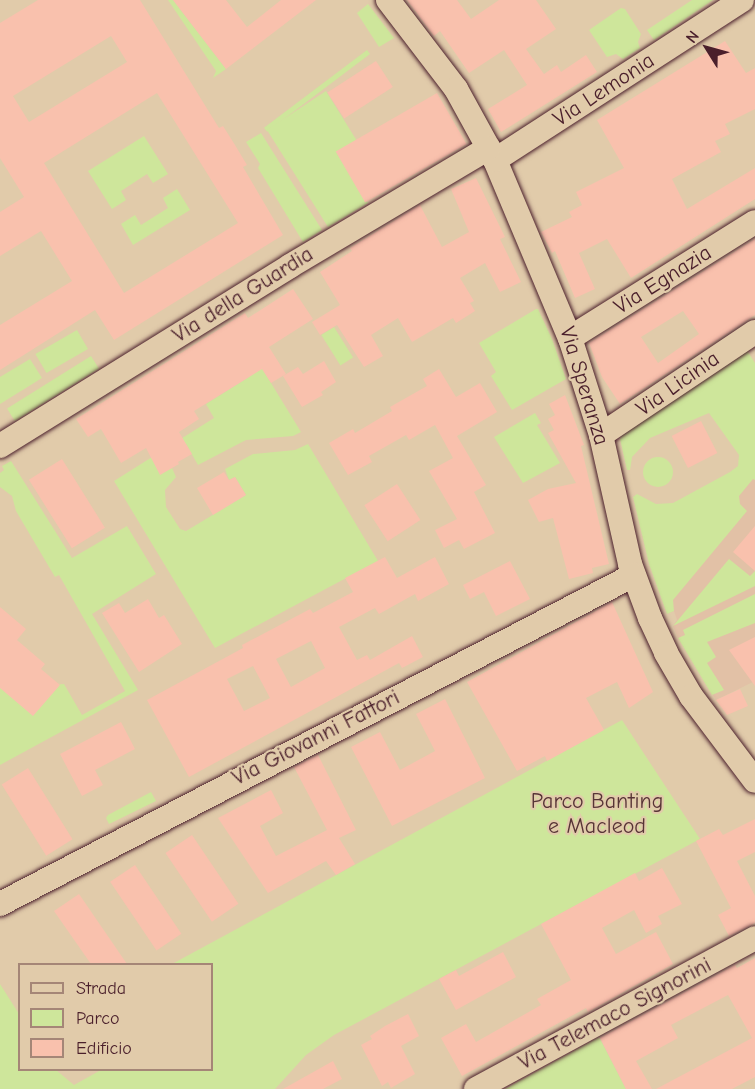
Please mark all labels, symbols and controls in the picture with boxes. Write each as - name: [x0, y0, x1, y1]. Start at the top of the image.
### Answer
- north arrow: [677, 18, 737, 78]
- text: N: [682, 28, 703, 47]
- street label: Via Lemonia: [548, 47, 660, 133]
- street label: Via Egnazia: [609, 240, 717, 320]
- street label: Via della Guardia: [168, 241, 318, 349]
- street label: Via Speranza: [553, 324, 615, 448]
- street label: Via Licinia: [631, 346, 725, 422]
- street label: Via Giovanni Fattori: [228, 684, 404, 792]
- park label: Parco Banting e Macleod: [531, 788, 663, 840]
- street label: Via Telemaco Signorini: [514, 952, 716, 1076]
- legend: [18, 963, 213, 1071]
- text: Strada: [76, 978, 126, 999]
- text: Parco: [76, 1008, 119, 1029]
- text: Edificio: [76, 1038, 132, 1059]

